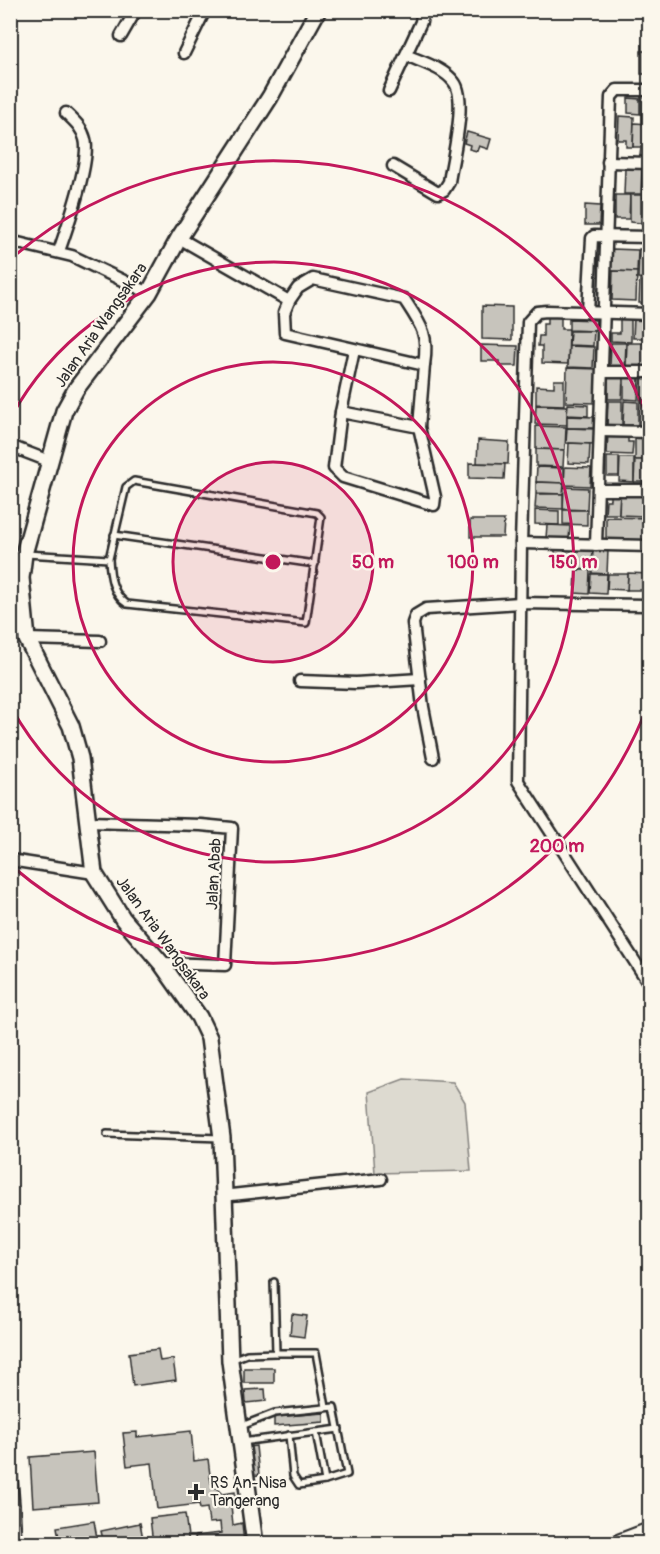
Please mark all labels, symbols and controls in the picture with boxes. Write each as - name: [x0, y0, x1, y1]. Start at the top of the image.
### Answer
- street label: Jalan Aria Wangsakara: [50, 259, 152, 391]
- text: 50 m: [352, 551, 394, 574]
- text: 100 m: [447, 551, 499, 574]
- text: 150 m: [549, 551, 598, 574]
- centre of rings: [263, 552, 283, 572]
- text: 200 m: [530, 835, 584, 858]
- street label: Jalan Abab: [202, 837, 226, 910]
- street label: Jalan Aria Wangsakara: [111, 872, 215, 1004]
- place label: RS An-Nisa Tangerang: [210, 1473, 287, 1511]
- marker: RS An-Nisa Tangerang: [187, 1483, 205, 1501]

